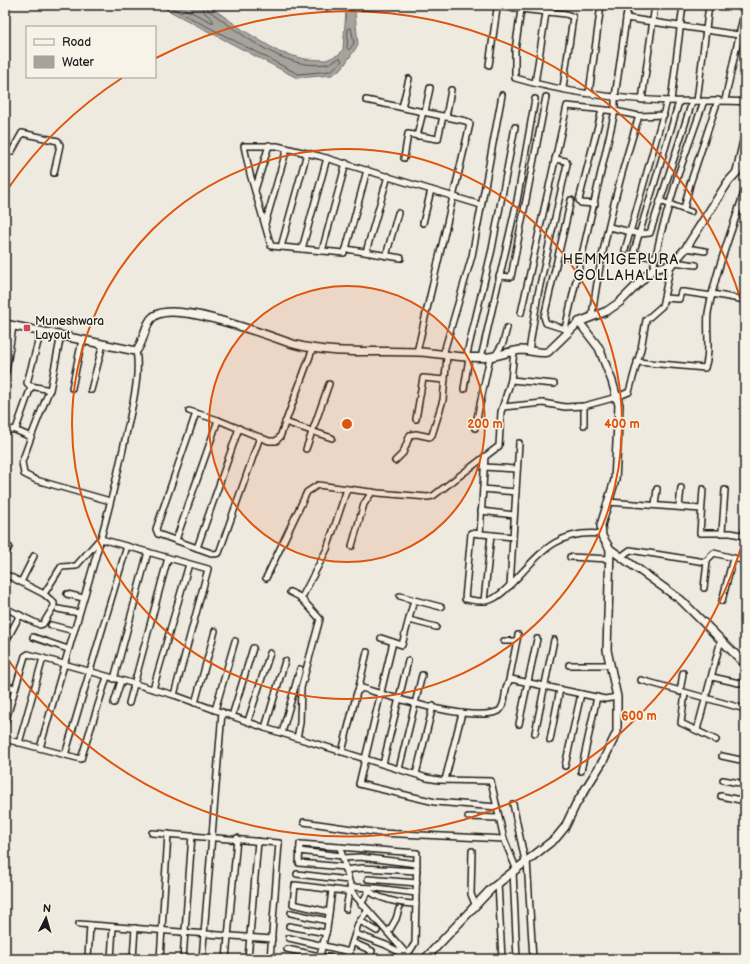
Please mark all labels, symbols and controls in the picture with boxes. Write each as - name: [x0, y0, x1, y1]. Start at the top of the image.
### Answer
- legend: [26, 26, 156, 78]
- text: Road: [62, 35, 91, 50]
- text: Water: [62, 55, 94, 70]
- district label: HEMMIGEPURA GOLLAHALLI: [563, 251, 679, 284]
- place label: Muneshwara Layout: [35, 314, 104, 343]
- marker: Muneshwara Layout: [22, 323, 32, 333]
- centre of rings: [340, 417, 354, 431]
- text: 200 m: [467, 417, 503, 432]
- text: 400 m: [604, 417, 640, 432]
- text: 600 m: [621, 709, 657, 724]
- north arrow: [26, 898, 66, 938]
- text: N: [42, 902, 52, 915]

